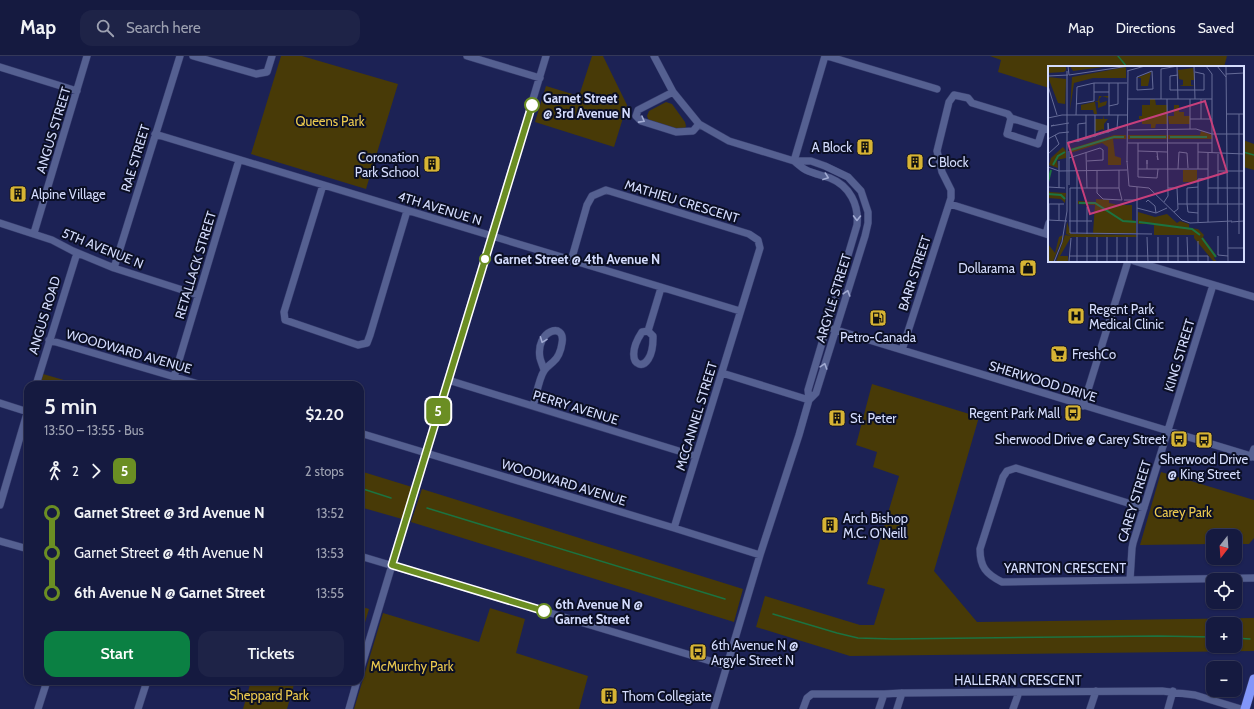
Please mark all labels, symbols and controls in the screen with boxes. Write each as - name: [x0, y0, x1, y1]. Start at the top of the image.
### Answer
- search box: [80, 10, 360, 46]
- text: Map: [20, 16, 56, 39]
- icon: search: [94, 17, 116, 39]
- text: Search here: [126, 19, 201, 37]
- text: Map: [1068, 19, 1094, 37]
- text: Directions: [1116, 19, 1176, 37]
- text: Saved: [1198, 19, 1234, 37]
- inset map: [1048, 66, 1244, 262]
- street label: ANGUS STREET: [32, 85, 74, 175]
- place label: Garnet Street @ 3rd Avenue N: [543, 90, 631, 121]
- marker: Garnet Street @ 3rd Avenue N: [524, 97, 540, 113]
- park label: Queens Park: [295, 113, 365, 129]
- one-way arrow: [638, 115, 645, 122]
- street label: RAE STREET: [117, 122, 153, 194]
- building icon: A Block: [855, 137, 875, 157]
- place label: A Block: [812, 139, 852, 155]
- place label: Coronation Park School: [355, 149, 419, 180]
- building icon: C Block: [905, 152, 925, 172]
- building icon: Coronation Park School: [422, 154, 442, 174]
- place label: C Block: [928, 154, 969, 170]
- one-way arrow: [822, 172, 829, 180]
- street label: MATHIEU CRESCENT: [623, 176, 741, 226]
- building icon: Alpine Village: [8, 184, 28, 204]
- place label: Alpine Village: [31, 186, 106, 202]
- street label: 4TH AVENUE N: [396, 188, 484, 228]
- street label: RETALLACK STREET: [171, 209, 219, 321]
- one-way arrow: [853, 215, 861, 221]
- street label: 5TH AVENUE N: [60, 224, 146, 272]
- street label: BARR STREET: [894, 233, 934, 313]
- place label: Garnet Street @ 4th Avenue N: [494, 251, 660, 267]
- street label: ARGYLE STREET: [812, 251, 854, 344]
- marker: Garnet Street @ 4th Avenue N: [479, 253, 491, 265]
- shop icon: Dollarama: [1018, 258, 1038, 278]
- place label: Dollarama: [958, 260, 1016, 276]
- street label: ANGUS ROAD: [25, 274, 63, 356]
- one-way arrow: [842, 289, 851, 296]
- place label: Regent Park Medical Clinic: [1089, 301, 1164, 332]
- hospital icon: Regent Park Medical Clinic: [1066, 306, 1086, 326]
- fuel station icon: Petro-Canada: [868, 308, 888, 328]
- street label: KING STREET: [1160, 317, 1198, 393]
- street label: WOODWARD AVENUE: [64, 325, 194, 377]
- place label: Petro-Canada: [840, 329, 917, 345]
- one-way arrow: [540, 337, 548, 344]
- supermarket icon: FreshCo: [1049, 344, 1069, 364]
- place label: FreshCo: [1072, 346, 1116, 362]
- street label: SHERWOOD DRIVE: [987, 357, 1099, 405]
- street label: MCCANNEL STREET: [672, 360, 720, 472]
- one-way arrow: [820, 363, 828, 370]
- street label: PERRY AVENUE: [531, 386, 621, 428]
- text: 5 min: [44, 393, 97, 420]
- line badge: 5: [425, 398, 451, 424]
- text: 5: [434, 402, 442, 420]
- bus stop icon: Regent Park Mall: [1063, 403, 1083, 423]
- place label: Regent Park Mall: [969, 405, 1060, 421]
- text: $2.20: [306, 406, 344, 424]
- building icon: St. Peter: [827, 408, 847, 428]
- place label: St. Peter: [850, 410, 897, 426]
- text: 13:50 – 13:55 · Bus: [44, 422, 144, 438]
- bus stop icon: Sherwood Drive @ Carey Street: [1169, 429, 1189, 449]
- bus stop icon: Sherwood Drive @ King Street: [1194, 430, 1214, 450]
- place label: Sherwood Drive @ Carey Street: [995, 431, 1167, 447]
- place label: Sherwood Drive @ King Street: [1160, 451, 1248, 482]
- street label: WOODWARD AVENUE: [500, 455, 628, 509]
- street label: CAREY STREET: [1114, 458, 1154, 544]
- icon: walk: [44, 460, 66, 482]
- icon: forward: [85, 460, 107, 482]
- text: 5: [121, 462, 128, 480]
- text: 2: [72, 463, 79, 479]
- text: 2 stops: [305, 463, 344, 479]
- text: Garnet Street @ 3rd Avenue N: [74, 504, 265, 522]
- park label: Carey Park: [1154, 504, 1212, 520]
- text: 13:52: [316, 505, 344, 521]
- place label: Arch Bishop M.C. O'Neill: [843, 510, 908, 541]
- building icon: Arch Bishop M.C. O'Neill: [820, 515, 840, 535]
- north arrow: [1206, 529, 1242, 565]
- map controls: [1206, 529, 1242, 697]
- text: Garnet Street @ 4th Avenue N: [74, 544, 263, 562]
- text: 13:53: [316, 545, 344, 561]
- street label: YARNTON CRESCENT: [1003, 560, 1126, 576]
- button: locate: [1206, 573, 1242, 609]
- text: 6th Avenue N @ Garnet Street: [74, 584, 265, 602]
- text: 13:55: [316, 585, 344, 601]
- place label: 6th Avenue N @ Garnet Street: [555, 596, 643, 627]
- marker: 6th Avenue N @ Garnet Street: [536, 603, 552, 619]
- button: +: [1206, 617, 1242, 653]
- button: Start: [44, 631, 190, 677]
- button: Tickets: [198, 631, 344, 677]
- place label: 6th Avenue N @ Argyle Street N: [711, 637, 798, 668]
- bus stop icon: 6th Avenue N @ Argyle Street N: [688, 642, 708, 662]
- park label: McMurchy Park: [370, 658, 454, 674]
- button: −: [1206, 661, 1242, 697]
- street label: HALLERAN CRESCENT: [954, 672, 1082, 688]
- building icon: Thom Collegiate: [599, 686, 619, 706]
- park label: Sheppard Park: [229, 687, 309, 703]
- place label: Thom Collegiate: [622, 688, 712, 704]

